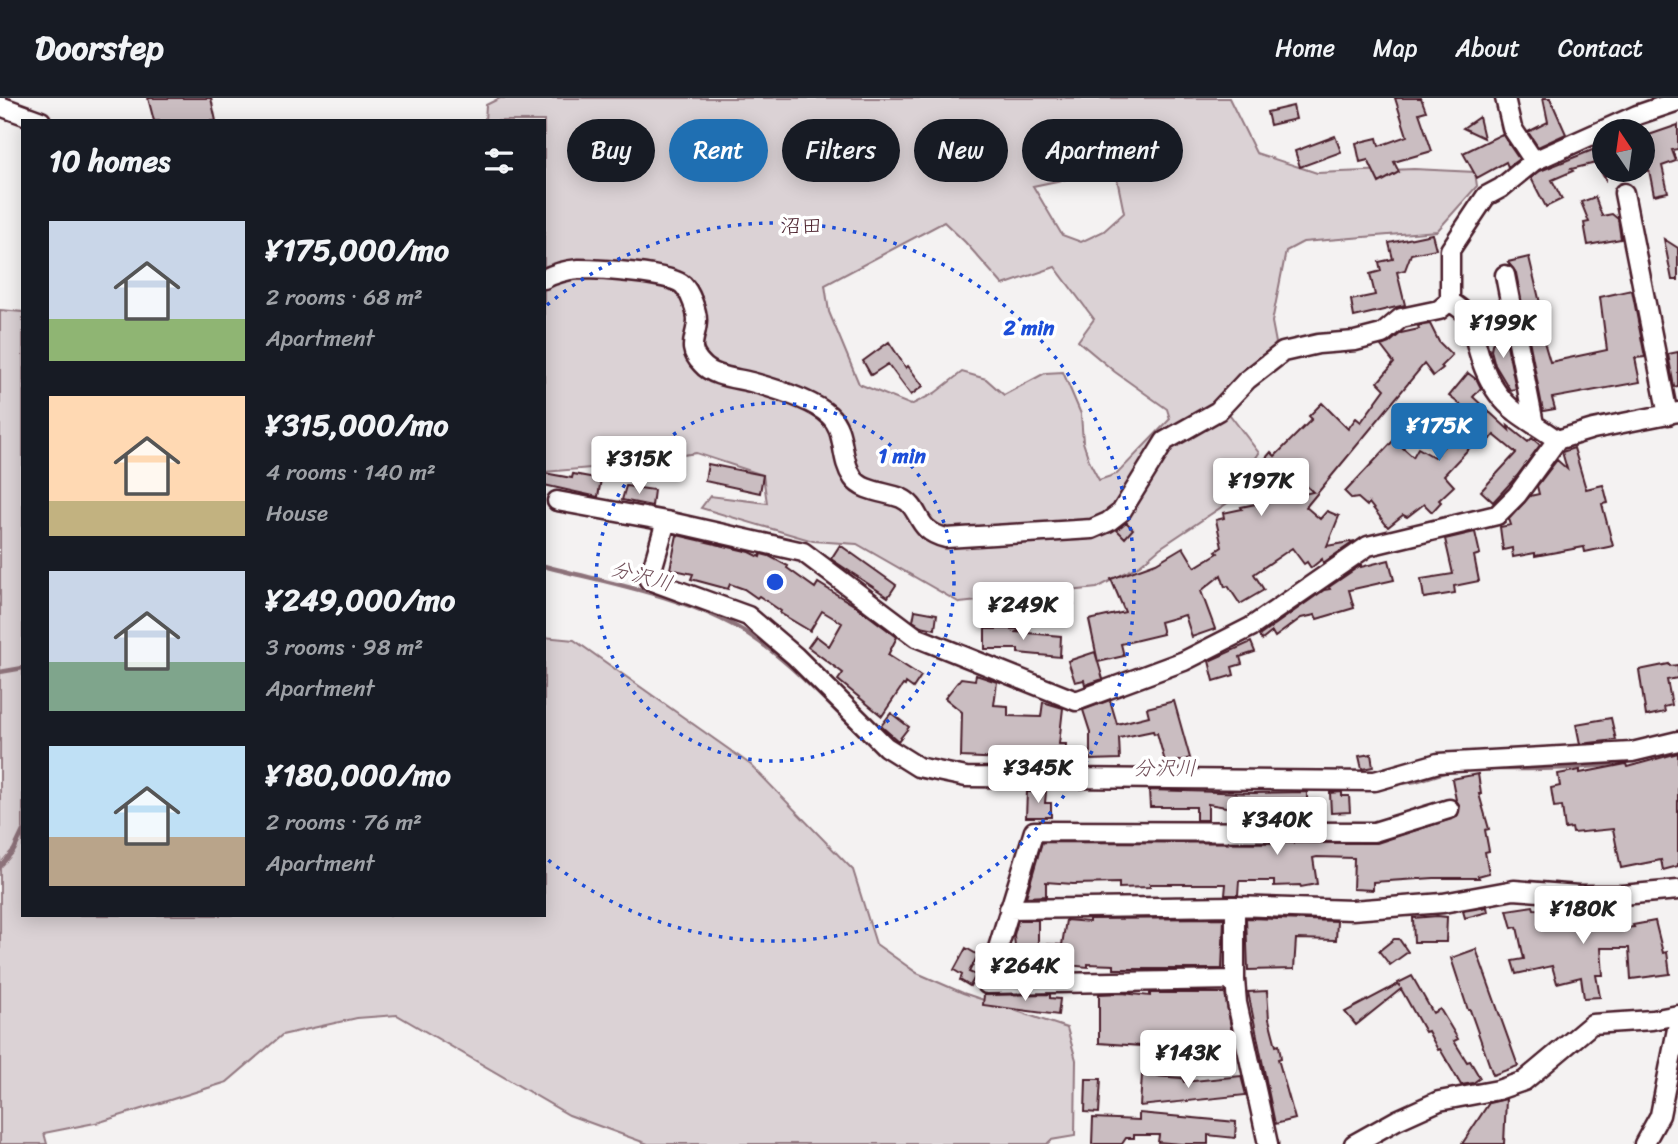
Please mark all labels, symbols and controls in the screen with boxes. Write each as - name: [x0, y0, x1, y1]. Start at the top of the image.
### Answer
- text: Doorstep: [35, 19, 164, 77]
- text: Home: [1275, 27, 1335, 69]
- text: Map: [1373, 27, 1417, 69]
- text: About: [1455, 27, 1520, 69]
- text: Contact: [1558, 27, 1643, 69]
- chip: Buy: [567, 119, 655, 182]
- chip: Rent: [669, 119, 768, 182]
- chip: Filters: [782, 119, 900, 182]
- chip: New: [914, 119, 1008, 182]
- chip: Apartment: [1022, 119, 1183, 182]
- north arrow: [1592, 119, 1656, 182]
- map controls: [1592, 119, 1655, 182]
- text: 10 homes: [49, 134, 170, 188]
- icon: filters: [480, 142, 518, 180]
- district label: 沼田: [780, 207, 822, 245]
- text: ¥175,000/mo: [266, 223, 449, 277]
- icon: home: [105, 249, 189, 333]
- text: 2 rooms · 68 m²: [266, 277, 423, 318]
- pin: ¥199K: [1454, 300, 1552, 360]
- text: ¥199K: [1471, 302, 1535, 343]
- text: 2 min: [1003, 309, 1055, 347]
- text: Apartment: [266, 318, 375, 359]
- text: ¥315,000/mo: [266, 398, 448, 452]
- pin: ¥175K: [1390, 404, 1488, 463]
- text: ¥175K: [1407, 405, 1471, 446]
- icon: home: [105, 424, 189, 508]
- pin: ¥315K: [590, 436, 688, 496]
- text: 1 min: [878, 437, 927, 475]
- text: ¥315K: [607, 438, 671, 479]
- text: 4 rooms · 140 m²: [266, 452, 436, 493]
- pin: ¥197K: [1212, 458, 1310, 518]
- text: ¥197K: [1229, 460, 1293, 501]
- text: House: [266, 493, 328, 534]
- water label: 分沢川: [607, 549, 677, 603]
- centre of rings: [763, 570, 787, 594]
- text: ¥249,000/mo: [266, 573, 455, 627]
- pin: ¥249K: [974, 582, 1072, 642]
- text: ¥249K: [989, 584, 1057, 625]
- icon: home: [105, 599, 189, 683]
- text: 3 rooms · 98 m²: [266, 627, 423, 668]
- text: Apartment: [266, 668, 375, 709]
- pin: ¥345K: [989, 746, 1087, 805]
- text: ¥345K: [1004, 747, 1072, 788]
- text: ¥180,000/mo: [266, 748, 451, 802]
- water label: 分沢川: [1134, 749, 1197, 787]
- icon: home: [105, 774, 189, 858]
- pin: ¥340K: [1228, 798, 1326, 857]
- text: ¥340K: [1243, 799, 1311, 840]
- text: 2 rooms · 76 m²: [266, 802, 422, 843]
- text: Apartment: [266, 843, 375, 884]
- pin: ¥180K: [1534, 886, 1632, 946]
- text: ¥180K: [1550, 888, 1616, 929]
- pin: ¥264K: [976, 944, 1074, 1003]
- text: ¥264K: [991, 945, 1059, 986]
- pin: ¥143K: [1139, 1030, 1237, 1090]
- text: ¥143K: [1156, 1032, 1220, 1073]

